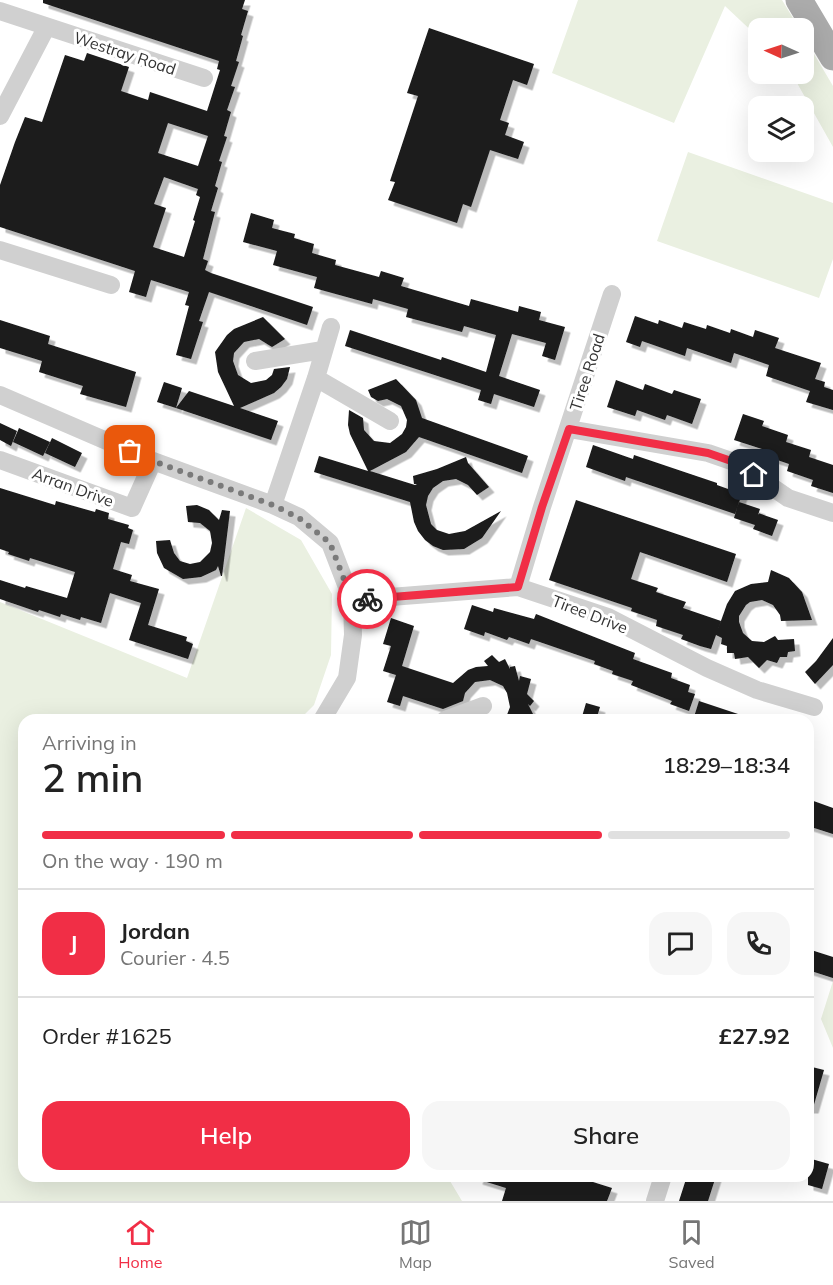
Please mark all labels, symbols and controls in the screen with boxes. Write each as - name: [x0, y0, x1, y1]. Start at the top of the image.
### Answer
- north arrow: [748, 18, 814, 84]
- map controls: [748, 18, 814, 162]
- street label: Westray Road: [71, 27, 179, 79]
- button: layers: [748, 96, 814, 162]
- street label: Tiree Road: [565, 331, 609, 413]
- pin: [104, 425, 155, 476]
- icon: bag: [113, 434, 146, 467]
- pin: [728, 449, 779, 500]
- icon: home: [737, 458, 770, 491]
- street label: Arran Drive: [30, 463, 116, 511]
- courier: [337, 569, 397, 629]
- icon: bike: [351, 583, 384, 616]
- street label: Tiree Drive: [549, 590, 631, 638]
- text: Arriving in: [42, 730, 137, 755]
- text: 18:29–18:34: [663, 751, 790, 779]
- text: 2 min: [42, 753, 143, 802]
- text: On the way · 190 m: [42, 848, 223, 873]
- button: chat: [649, 912, 712, 975]
- button: phone: [727, 912, 790, 975]
- text: Jordan: [120, 917, 190, 945]
- text: J: [70, 929, 77, 957]
- text: Courier · 4.5: [120, 945, 230, 970]
- text: Order #1625: [42, 1022, 172, 1050]
- text: £27.92: [719, 1022, 790, 1050]
- button: Help: [42, 1101, 410, 1170]
- button: Share: [422, 1101, 790, 1170]
- tab: Home: [118, 1216, 162, 1272]
- tab: Map: [399, 1216, 432, 1272]
- tab: Saved: [669, 1216, 715, 1272]

